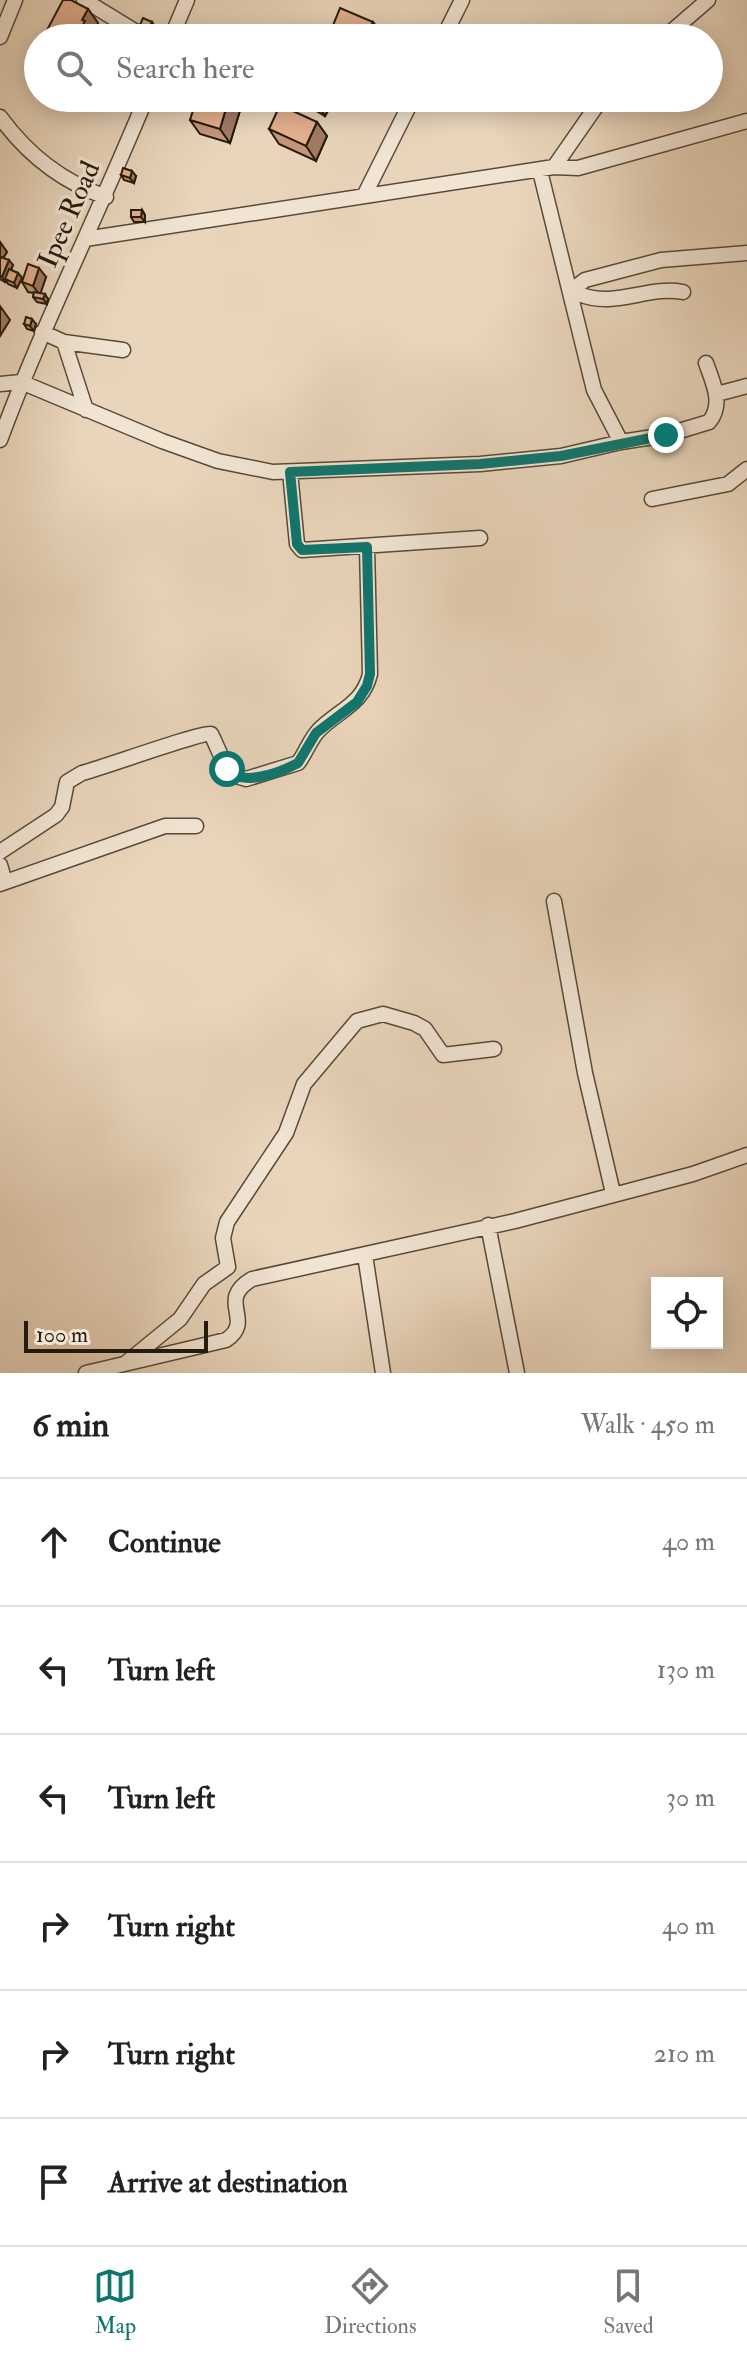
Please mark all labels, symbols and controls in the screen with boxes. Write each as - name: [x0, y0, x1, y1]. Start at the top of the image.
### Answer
- search box: [24, 24, 723, 112]
- icon: search: [52, 46, 96, 90]
- text: Search here: [116, 50, 255, 87]
- street label: Ipee Road: [30, 156, 108, 273]
- route end: [648, 417, 684, 453]
- route start: [209, 751, 245, 787]
- map controls: [651, 1277, 723, 1349]
- button: locate: [651, 1277, 723, 1349]
- scale bar: [24, 1317, 208, 1353]
- text: 100 m: [36, 1321, 88, 1349]
- text: 6 min: [32, 1404, 109, 1447]
- text: Walk · 450 m: [581, 1409, 715, 1441]
- icon: ahead: [32, 1520, 76, 1564]
- text: Continue: [108, 1524, 221, 1561]
- text: 40 m: [662, 1526, 715, 1558]
- icon: left: [32, 1648, 76, 1692]
- text: Turn left: [108, 1652, 215, 1689]
- text: 130 m: [657, 1654, 715, 1686]
- icon: left: [32, 1776, 76, 1820]
- text: Turn left: [108, 1780, 215, 1817]
- text: 30 m: [666, 1782, 715, 1814]
- icon: right: [32, 1904, 76, 1948]
- text: Turn right: [108, 1908, 235, 1945]
- text: 40 m: [662, 1910, 715, 1942]
- icon: right: [32, 2032, 76, 2076]
- text: Turn right: [108, 2036, 235, 2073]
- text: 210 m: [654, 2038, 715, 2070]
- icon: arrive: [32, 2160, 76, 2204]
- text: Arrive at destination: [108, 2164, 348, 2201]
- tab: Map: [93, 2264, 137, 2340]
- tab: Directions: [324, 2264, 417, 2340]
- tab: Saved: [603, 2264, 654, 2340]

